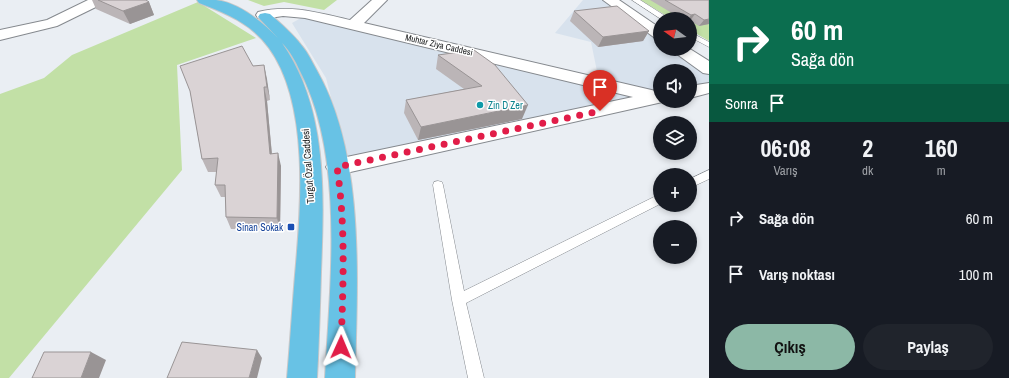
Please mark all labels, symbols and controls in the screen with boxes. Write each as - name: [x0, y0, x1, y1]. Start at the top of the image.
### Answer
- text: 60 m: [791, 11, 843, 49]
- north arrow: [653, 12, 697, 56]
- map controls: [653, 12, 697, 264]
- icon: right: [725, 16, 777, 68]
- street label: Muhtar Ziya Caddesi: [404, 31, 474, 59]
- text: Sağa dön: [791, 47, 854, 72]
- button: sound: [653, 64, 697, 108]
- pin: [583, 70, 617, 111]
- icon: arrive: [589, 76, 611, 98]
- icon: arrive: [766, 92, 788, 114]
- text: Sonra: [725, 93, 758, 114]
- place label: Zin D Zer: [488, 99, 523, 112]
- marker: Zin D Zer: [475, 100, 485, 110]
- button: layers: [653, 116, 697, 160]
- street label: Turgut Özal Caddesi: [299, 128, 317, 204]
- text: 06:08: [760, 132, 811, 164]
- text: 2: [862, 132, 873, 164]
- text: 160: [925, 132, 958, 164]
- text: Varış: [774, 162, 798, 179]
- text: dk: [862, 162, 873, 179]
- text: m: [937, 162, 946, 179]
- button: +: [653, 168, 697, 212]
- icon: right: [725, 207, 747, 229]
- text: Sağa dön: [759, 208, 814, 229]
- text: 60 m: [966, 208, 993, 229]
- button: −: [653, 220, 697, 264]
- place label: Sinan Sokak: [237, 221, 284, 234]
- marker: Sinan Sokak: [286, 222, 296, 232]
- icon: arrive: [725, 263, 747, 285]
- text: Varış noktası: [759, 264, 835, 285]
- text: 100 m: [959, 264, 993, 285]
- button: Çıkış: [725, 324, 855, 370]
- button: Paylaş: [863, 324, 993, 370]
- position arrow: [320, 326, 362, 368]

